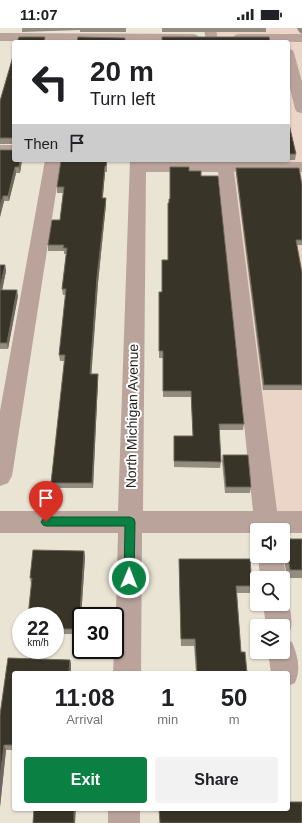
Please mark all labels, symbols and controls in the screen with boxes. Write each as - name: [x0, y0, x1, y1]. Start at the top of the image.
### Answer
- text: 11:07: [20, 6, 58, 23]
- icon: left: [24, 56, 76, 108]
- text: 20 m: [90, 56, 154, 87]
- text: Turn left: [90, 89, 155, 109]
- icon: arrive: [66, 132, 88, 154]
- text: Then: [24, 135, 58, 152]
- street label: North Michigan Avenue: [123, 343, 141, 488]
- pin: [29, 481, 63, 522]
- icon: arrive: [35, 487, 57, 509]
- map controls: [250, 523, 290, 659]
- button: sound: [250, 523, 290, 563]
- position arrow: [108, 557, 150, 599]
- button: search: [250, 571, 290, 611]
- speed limit sign: 30: [72, 607, 124, 659]
- text: 22: [27, 617, 49, 639]
- button: layers: [250, 619, 290, 659]
- text: km/h: [27, 637, 49, 648]
- text: 11:08: [55, 684, 115, 711]
- text: 1: [161, 684, 174, 711]
- text: 50: [221, 684, 247, 711]
- text: Arrival: [66, 712, 103, 727]
- text: min: [157, 712, 178, 727]
- text: m: [229, 712, 239, 727]
- button: Exit: [24, 757, 147, 803]
- button: Share: [155, 757, 278, 803]

